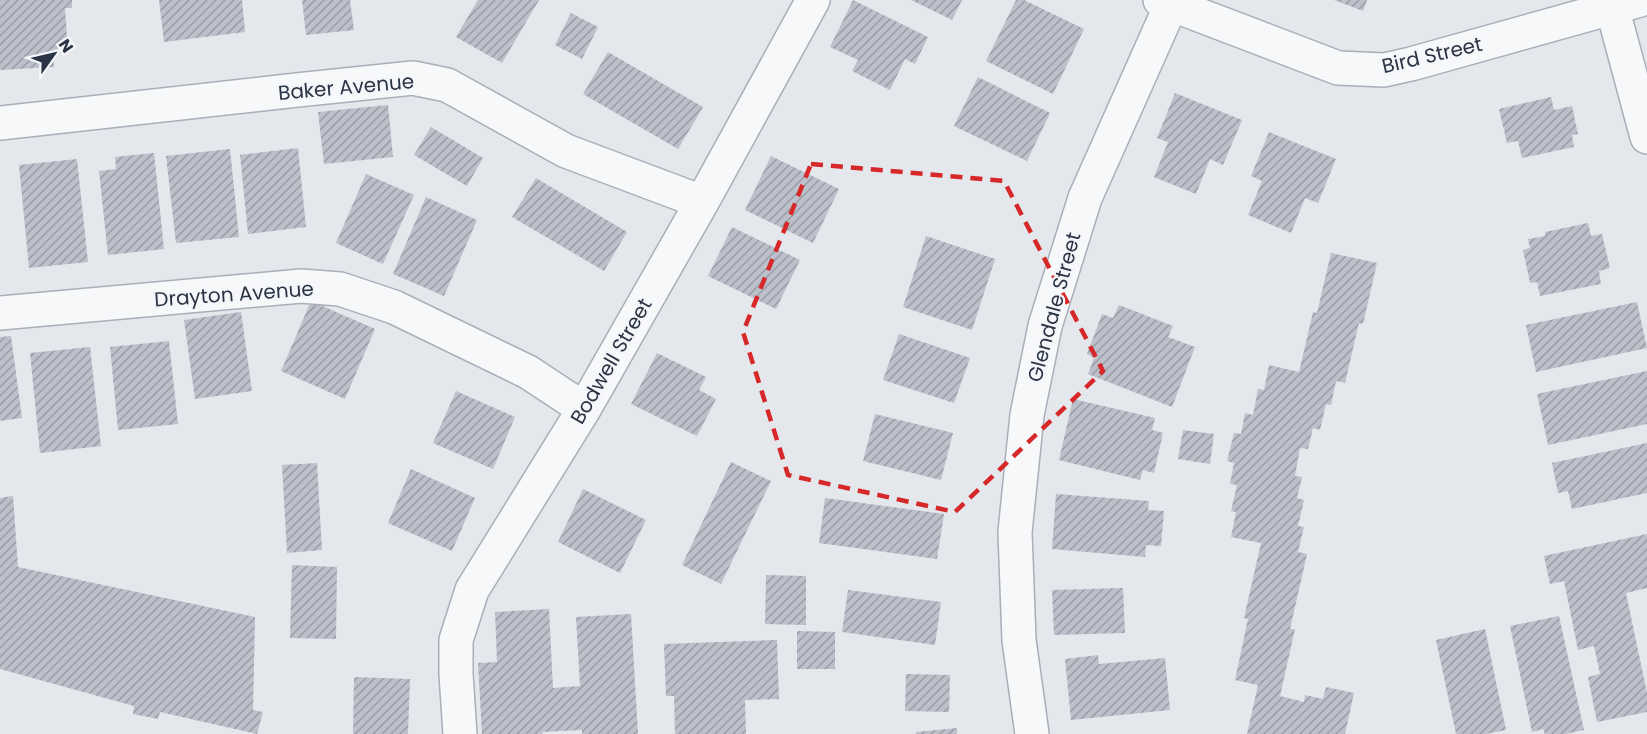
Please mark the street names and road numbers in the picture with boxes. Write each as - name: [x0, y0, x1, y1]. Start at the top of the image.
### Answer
- street label: Bird Street: [1379, 30, 1485, 80]
- street label: Baker Avenue: [277, 67, 415, 107]
- street label: Glendale Street: [1021, 229, 1087, 385]
- street label: Drayton Avenue: [153, 274, 315, 314]
- street label: Bodwell Street: [564, 293, 658, 429]

